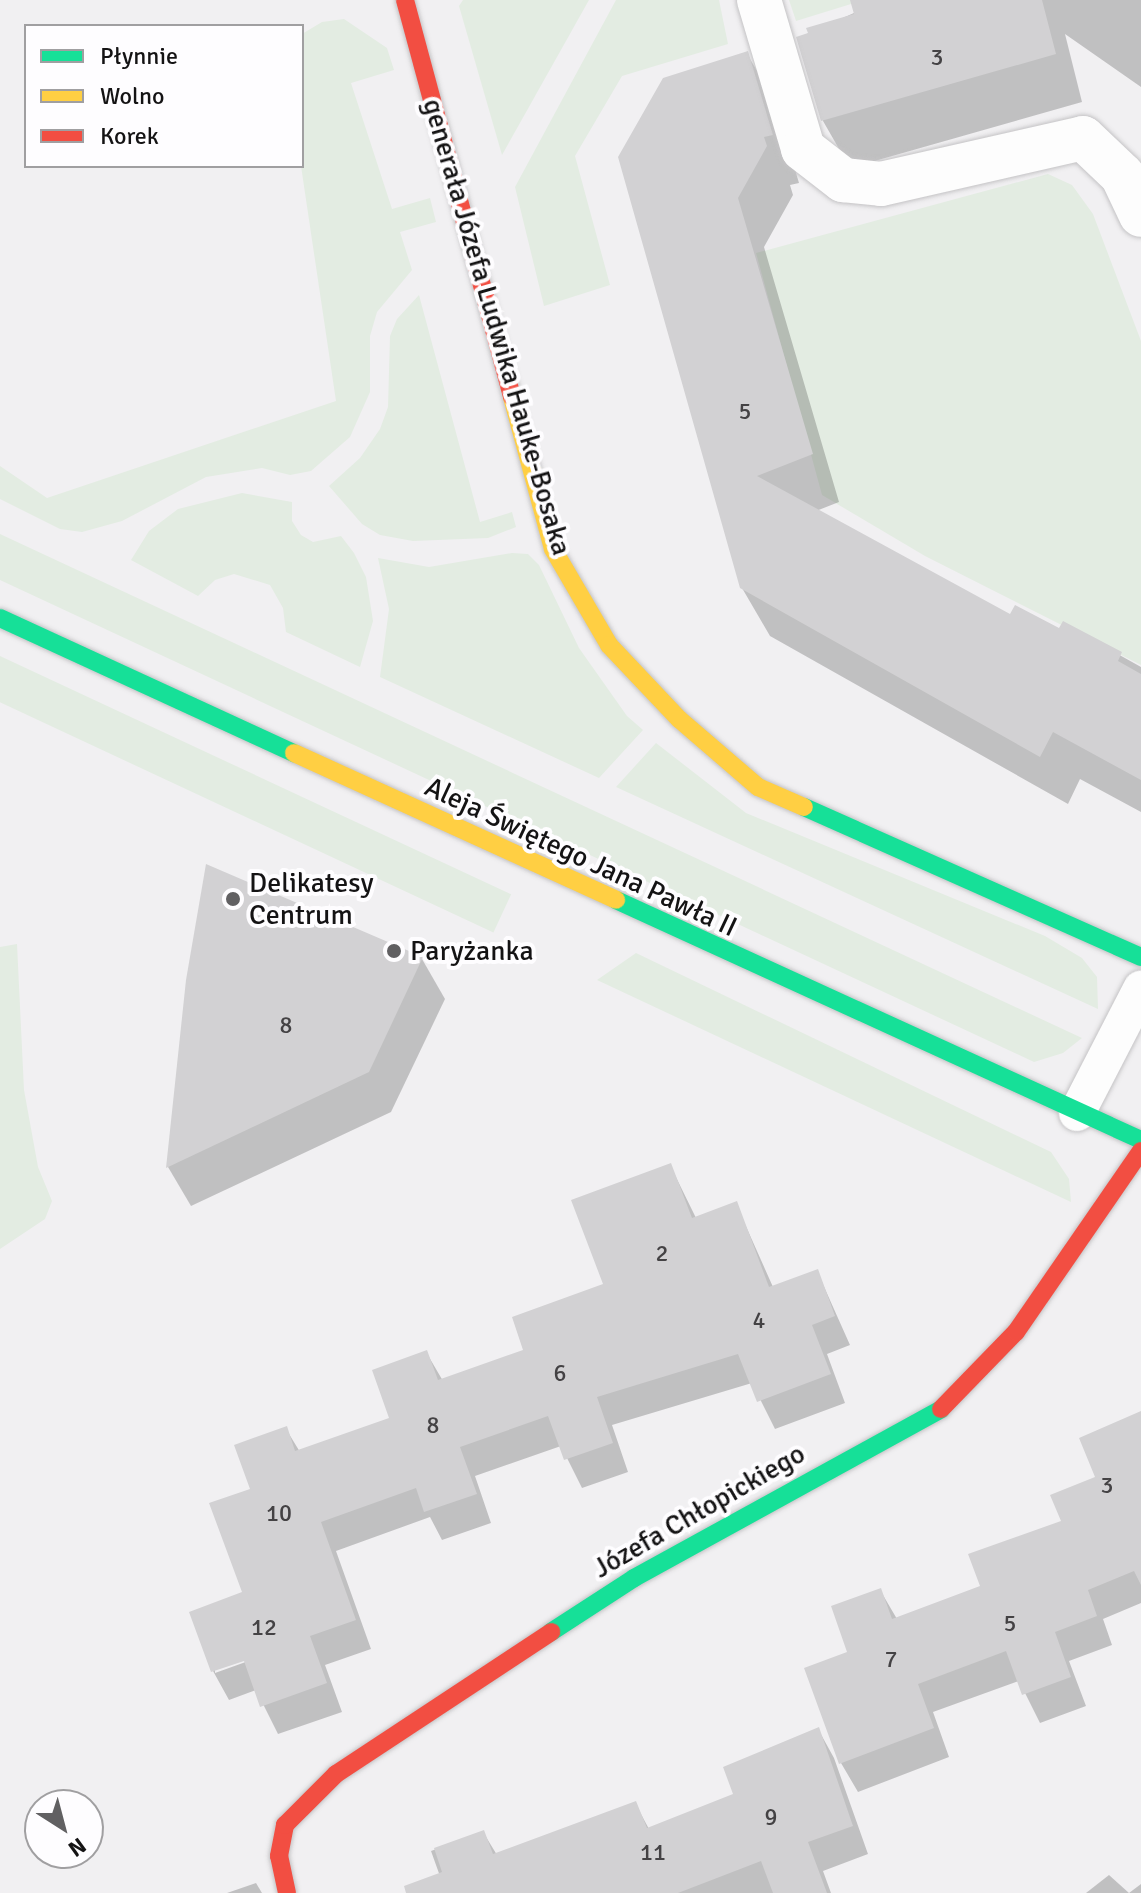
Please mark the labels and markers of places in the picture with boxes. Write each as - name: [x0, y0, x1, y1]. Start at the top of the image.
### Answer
- place label: Delikatesy Centrum: [249, 866, 374, 932]
- marker: Delikatesy Centrum: [224, 890, 242, 908]
- place label: Paryżanka: [410, 934, 534, 968]
- marker: Paryżanka: [385, 942, 403, 960]

